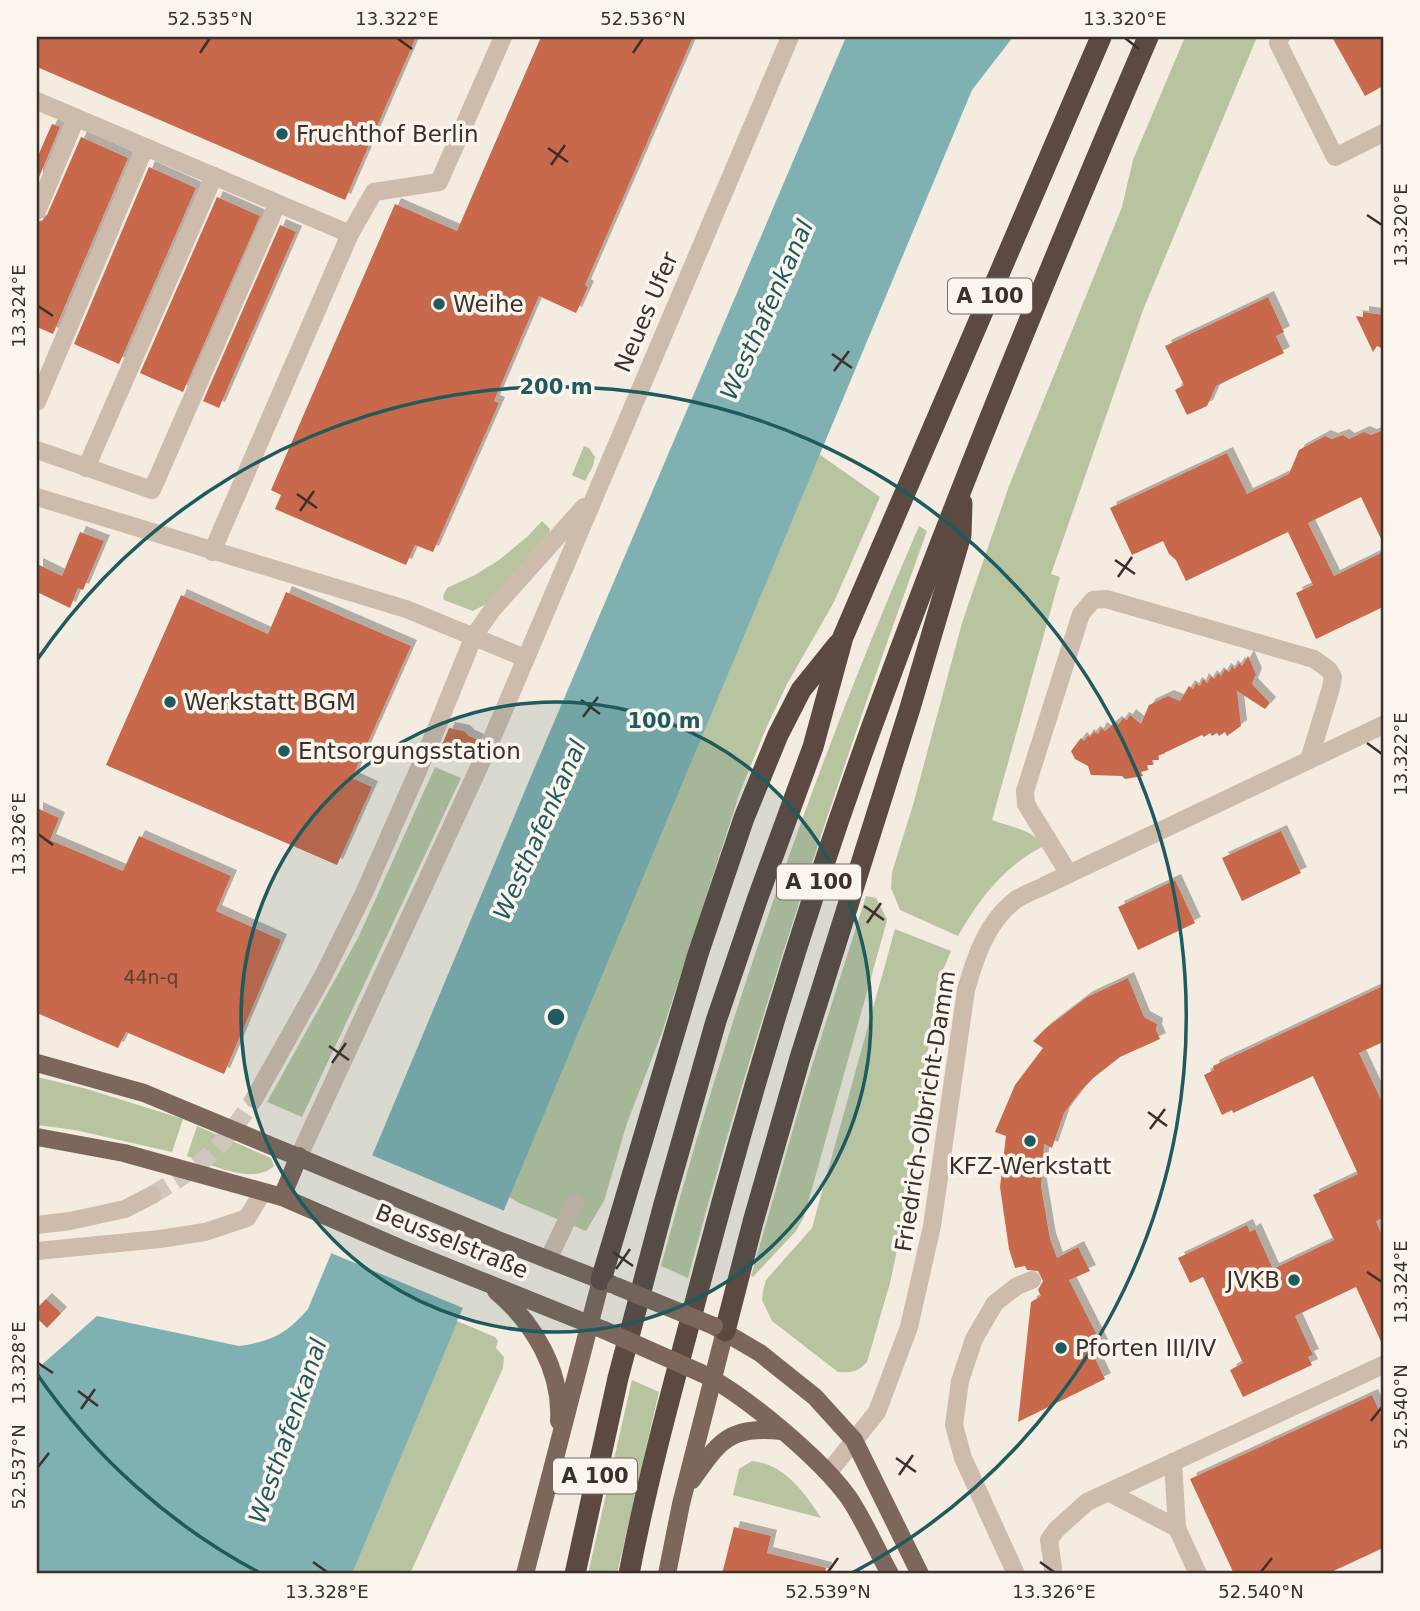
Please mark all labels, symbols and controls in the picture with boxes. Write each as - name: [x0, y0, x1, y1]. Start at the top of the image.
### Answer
- text: 52.535°N: [167, 8, 253, 29]
- text: 13.322°E: [355, 8, 439, 29]
- text: 52.536°N: [600, 8, 686, 29]
- text: 13.320°E: [1083, 8, 1167, 29]
- place label: Fruchthof Berlin: [296, 121, 479, 147]
- marker: Fruchthof Berlin: [274, 126, 290, 142]
- text: 13.320°E: [1390, 183, 1411, 267]
- water label: Westhafenkanal: [715, 215, 819, 404]
- street label: Neues Ufer: [609, 248, 683, 376]
- text: 13.324°E: [8, 264, 29, 348]
- road number: A 100: [948, 278, 1032, 314]
- place label: Weihe: [453, 291, 524, 317]
- marker: Weihe: [431, 296, 447, 312]
- text: 200 m: [519, 375, 593, 399]
- place label: Werkstatt BGM: [184, 689, 356, 715]
- marker: Werkstatt BGM: [162, 694, 178, 710]
- text: 100 m: [627, 709, 701, 733]
- text: 13.322°E: [1390, 712, 1411, 796]
- water label: Westhafenkanal: [488, 735, 592, 924]
- place label: Entsorgungsstation: [298, 738, 521, 764]
- marker: Entsorgungsstation: [276, 743, 292, 759]
- text: 13.326°E: [8, 792, 29, 876]
- road number: A 100: [777, 864, 861, 900]
- house number: 44n-q: [123, 966, 179, 988]
- street label: Friedrich-Olbricht-Damm: [890, 969, 960, 1253]
- centre of rings: [544, 1005, 568, 1029]
- marker: KFZ-Werkstatt: [1022, 1133, 1038, 1149]
- place label: KFZ-Werkstatt: [949, 1153, 1111, 1179]
- street label: Beusselstraße: [372, 1199, 532, 1283]
- text: 13.324°E: [1390, 1240, 1411, 1324]
- place label: JVKB: [1225, 1267, 1280, 1293]
- marker: JVKB: [1286, 1272, 1302, 1288]
- text: 13.328°E: [8, 1321, 29, 1405]
- water label: Westhafenkanal: [243, 1334, 333, 1527]
- place label: Pforten III/IV: [1075, 1335, 1216, 1361]
- marker: Pforten III/IV: [1053, 1340, 1069, 1356]
- text: 52.540°N: [1390, 1364, 1411, 1450]
- text: 52.537°N: [8, 1424, 29, 1510]
- road number: A 100: [553, 1458, 637, 1494]
- text: 13.328°E: [285, 1581, 369, 1602]
- text: 52.539°N: [785, 1581, 871, 1602]
- text: 13.326°E: [1012, 1581, 1096, 1602]
- text: 52.540°N: [1218, 1581, 1304, 1602]

